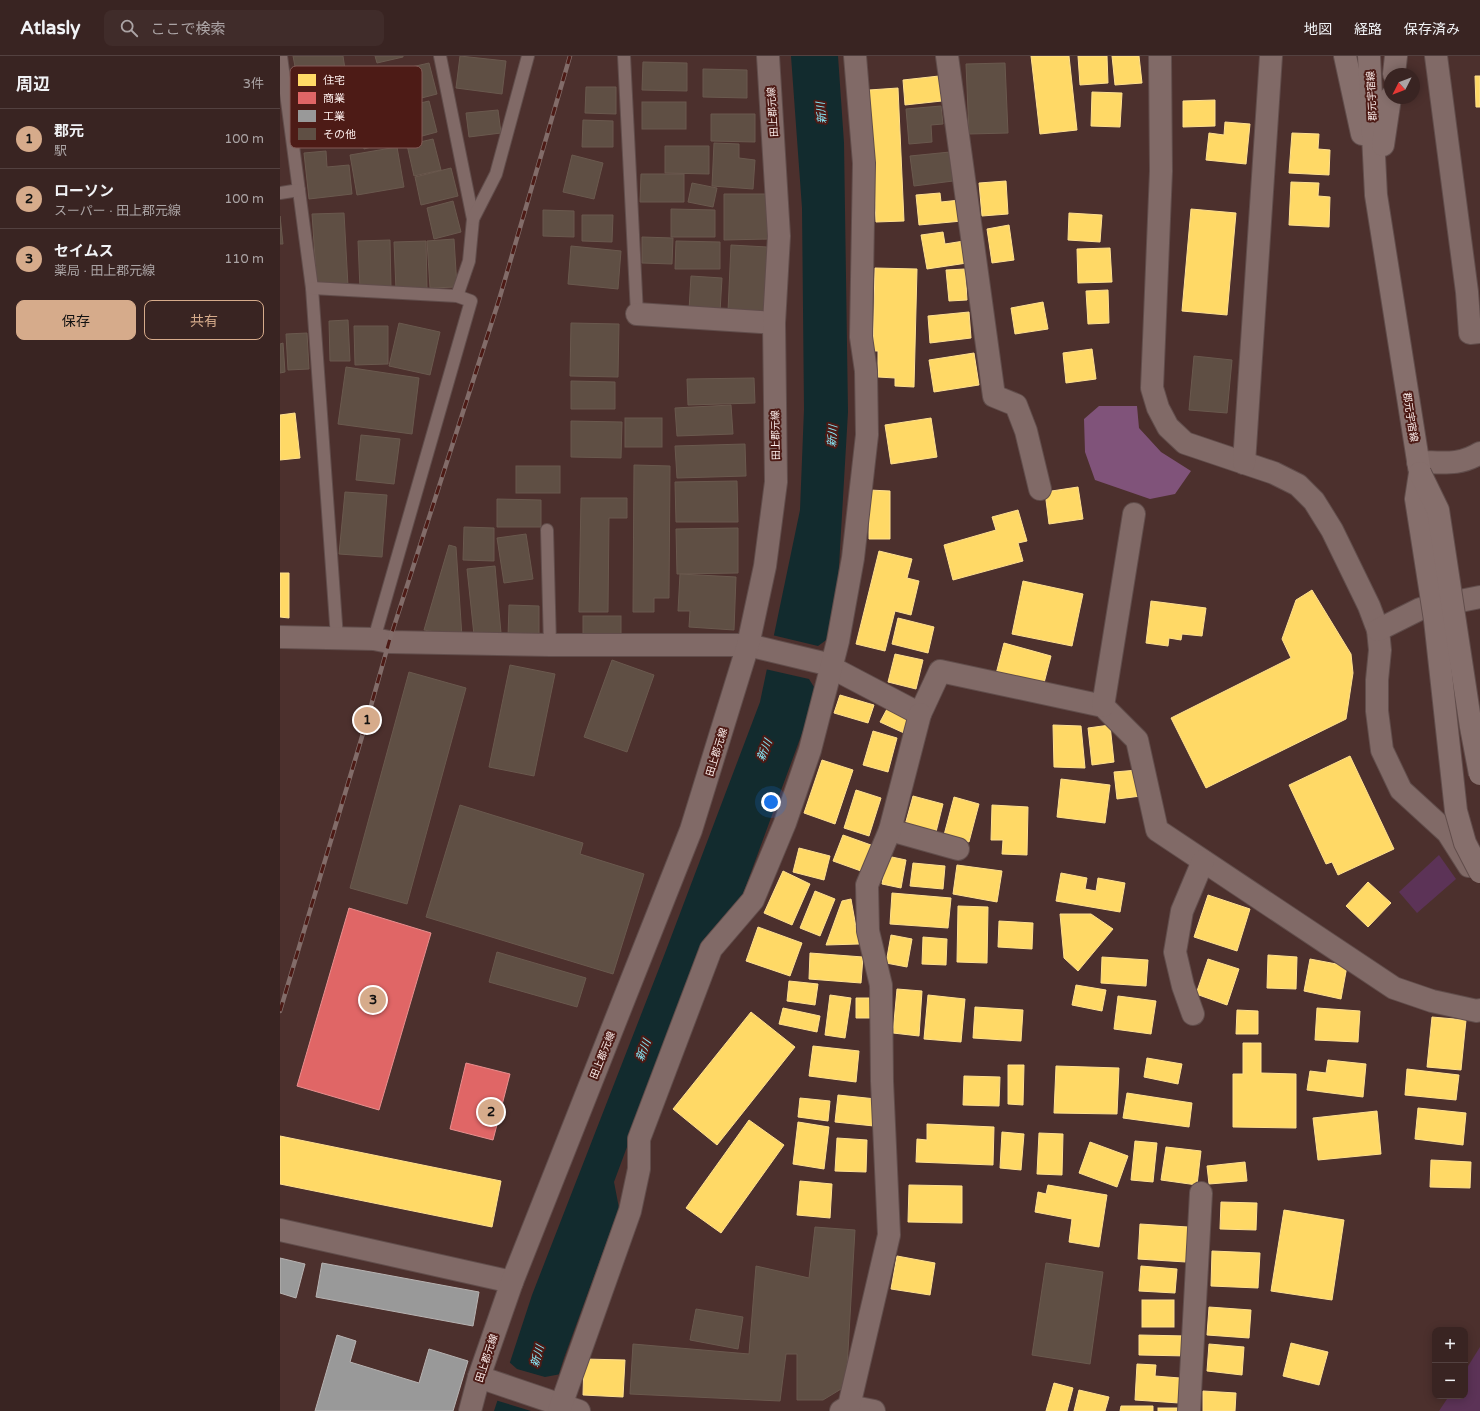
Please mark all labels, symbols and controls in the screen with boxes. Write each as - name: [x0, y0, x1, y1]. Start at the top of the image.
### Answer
- search box: [104, 10, 384, 46]
- text: Atlasly: [20, 17, 80, 39]
- icon: search: [118, 17, 140, 39]
- text: ここで検索: [150, 20, 225, 38]
- text: 地図: [1304, 21, 1332, 38]
- text: 経路: [1354, 21, 1382, 38]
- text: 保存済み: [1404, 21, 1460, 38]
- legend: [290, 66, 422, 148]
- north arrow: [1384, 68, 1420, 104]
- street label: 郡元宇宿線: [1365, 71, 1379, 121]
- text: 周辺: [16, 74, 50, 95]
- text: 住宅: [323, 74, 345, 87]
- text: 3件: [243, 76, 264, 92]
- street label: 田上郡元線: [765, 87, 781, 137]
- text: 商業: [323, 92, 345, 105]
- water label: 新川: [814, 100, 829, 124]
- text: 工業: [323, 110, 345, 123]
- text: 郡元: [54, 122, 84, 140]
- text: その他: [323, 128, 356, 141]
- text: 1: [25, 131, 33, 147]
- text: 100 m: [224, 131, 264, 147]
- text: 駅: [54, 143, 67, 159]
- text: ローソン: [54, 182, 114, 200]
- text: 2: [25, 191, 33, 207]
- text: 100 m: [224, 191, 264, 207]
- text: スーパー · 田上郡元線: [54, 203, 181, 219]
- text: セイムス: [54, 242, 114, 260]
- text: 3: [25, 251, 33, 267]
- text: 110 m: [224, 251, 264, 267]
- text: 薬局 · 田上郡元線: [54, 263, 155, 279]
- button: 保存: [16, 300, 136, 340]
- button: 共有: [144, 300, 264, 340]
- street label: 郡元宇宿線: [1400, 392, 1420, 443]
- street label: 田上郡元線: [770, 410, 782, 460]
- water label: 新川: [825, 424, 840, 447]
- pin: 1: [354, 705, 380, 735]
- street label: 田上郡元線: [704, 727, 730, 778]
- water label: 新川: [754, 737, 775, 763]
- your location: [761, 792, 781, 812]
- pin: 3: [360, 985, 386, 1015]
- street label: 田上郡元線: [588, 1030, 618, 1081]
- water label: 新川: [633, 1037, 654, 1063]
- pin: 2: [478, 1097, 504, 1127]
- map controls: [1432, 1327, 1468, 1399]
- button: +: [1432, 1327, 1468, 1363]
- street label: 田上郡元線: [474, 1333, 500, 1384]
- water label: 新川: [528, 1343, 547, 1369]
- button: −: [1432, 1363, 1468, 1399]

